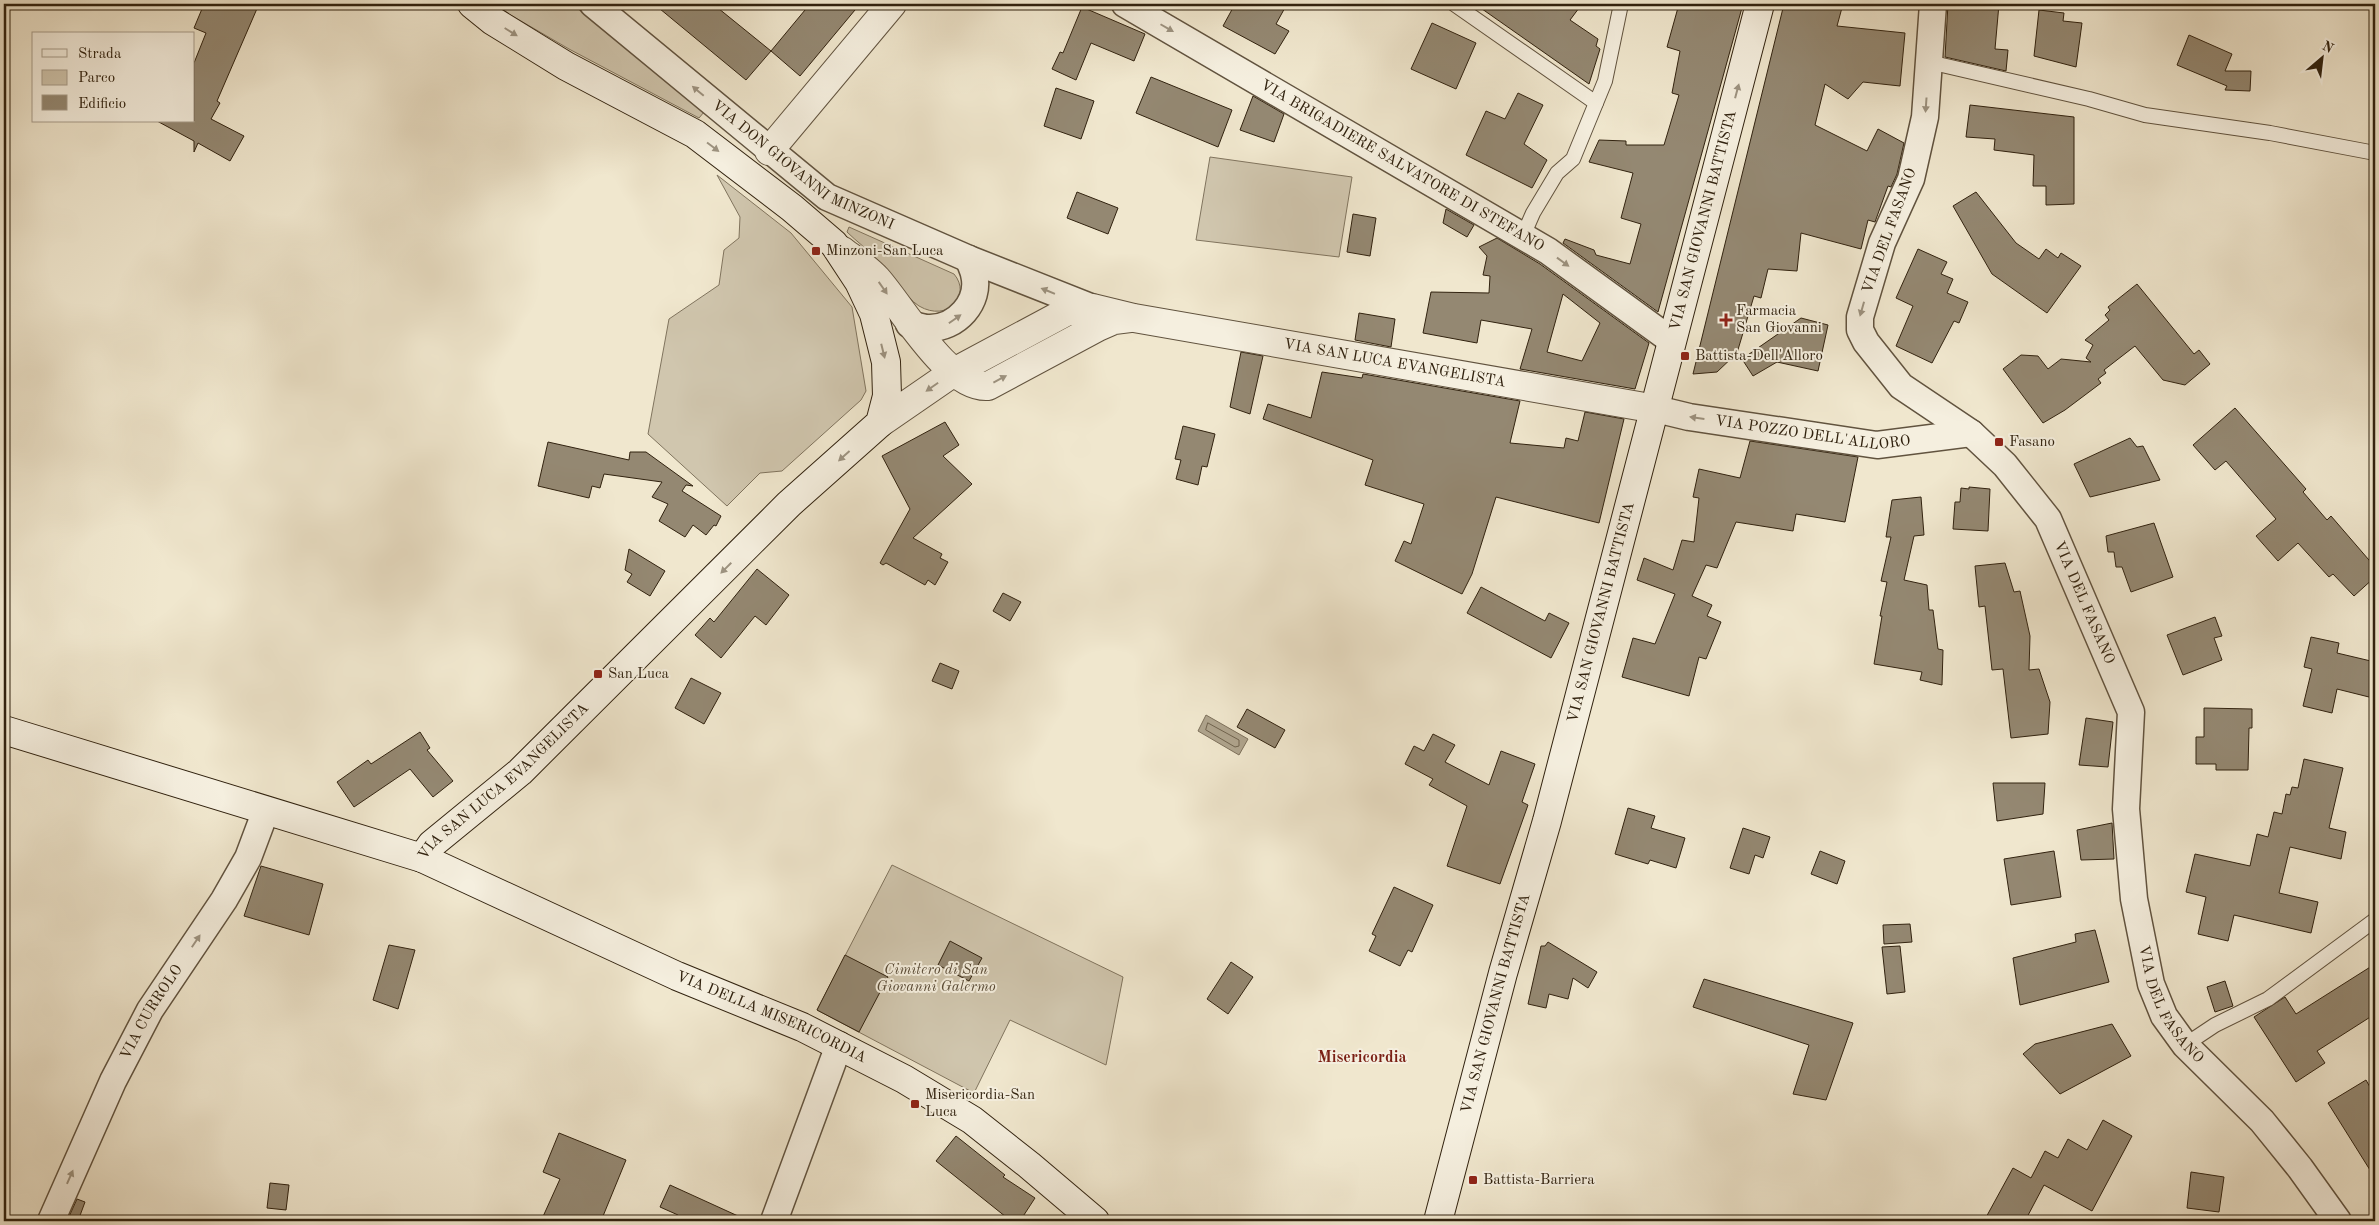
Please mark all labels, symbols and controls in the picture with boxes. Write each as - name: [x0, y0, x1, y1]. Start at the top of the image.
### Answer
- one-way arrow: [1159, 24, 1174, 32]
- one-way arrow: [505, 28, 518, 37]
- legend: [32, 32, 195, 122]
- north arrow: [2296, 32, 2346, 82]
- text: N: [2320, 39, 2336, 56]
- text: Strada: [78, 47, 122, 62]
- text: Parco: [78, 71, 115, 86]
- street label: VIA BRIGADIERE SALVATORE DI STEFANO: [1258, 77, 1547, 254]
- one-way arrow: [1734, 84, 1742, 99]
- one-way arrow: [691, 85, 704, 96]
- text: Edificio: [78, 97, 126, 112]
- one-way arrow: [1922, 97, 1930, 113]
- street label: VIA DON GIOVANNI MINZONI: [709, 98, 896, 233]
- street label: VIA SAN GIOVANNI BATTISTA: [1668, 108, 1740, 332]
- one-way arrow: [706, 142, 719, 153]
- street label: VIA DEL FASANO: [1860, 166, 1920, 296]
- place label: Minzoni-San Luca: [826, 244, 944, 259]
- marker: Minzoni-San Luca: [810, 245, 822, 257]
- one-way arrow: [1556, 257, 1570, 267]
- one-way arrow: [878, 281, 888, 295]
- one-way arrow: [1040, 287, 1055, 295]
- one-way arrow: [1858, 302, 1866, 317]
- place label: Farmacia San Giovanni: [1736, 304, 1822, 336]
- one-way arrow: [948, 314, 962, 324]
- marker: Farmacia San Giovanni: [1720, 314, 1732, 326]
- street label: VIA SAN LUCA EVANGELISTA: [1283, 337, 1507, 390]
- one-way arrow: [879, 344, 887, 359]
- place label: Battista-Dell'Alloro: [1695, 349, 1823, 364]
- marker: Battista-Dell'Alloro: [1679, 350, 1691, 362]
- one-way arrow: [993, 375, 1008, 383]
- one-way arrow: [925, 382, 939, 392]
- street label: VIA POZZO DELL'ALLORO: [1714, 413, 1911, 453]
- one-way arrow: [1689, 414, 1705, 422]
- place label: Fasano: [2009, 435, 2055, 450]
- marker: Fasano: [1993, 436, 2005, 448]
- one-way arrow: [838, 450, 850, 462]
- street label: VIA SAN GIOVANNI BATTISTA: [1565, 500, 1637, 724]
- street label: VIA DEL FASANO: [2051, 539, 2117, 666]
- one-way arrow: [720, 562, 732, 574]
- place label: San Luca: [608, 667, 670, 682]
- marker: San Luca: [592, 668, 604, 680]
- street label: VIA SAN LUCA EVANGELISTA: [416, 700, 592, 863]
- street label: VIA SAN GIOVANNI BATTISTA: [1459, 891, 1533, 1115]
- one-way arrow: [191, 934, 201, 948]
- street label: VIA DEL FASANO: [2136, 944, 2206, 1066]
- street label: VIA CURROLO: [118, 962, 186, 1062]
- park label: Cimitero di San Giovanni Galermo: [876, 963, 996, 995]
- street label: VIA DELLA MISERICORDIA: [674, 969, 869, 1066]
- district label: Misericordia: [1317, 1050, 1407, 1066]
- place label: Misericordia-San Luca: [925, 1088, 1035, 1120]
- marker: Misericordia-San Luca: [909, 1098, 921, 1110]
- one-way arrow: [67, 1170, 75, 1184]
- place label: Battista-Barriera: [1483, 1173, 1595, 1188]
- marker: Battista-Barriera: [1467, 1174, 1479, 1186]

